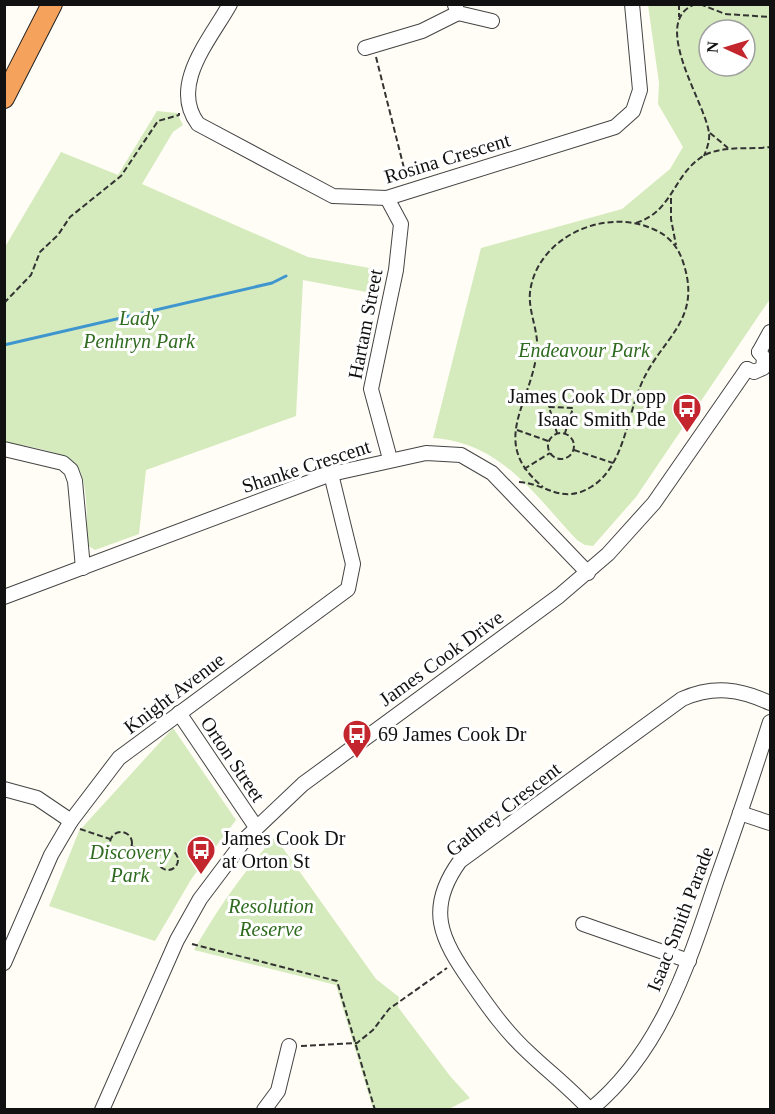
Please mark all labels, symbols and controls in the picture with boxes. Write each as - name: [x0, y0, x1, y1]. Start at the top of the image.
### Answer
- north arrow: [697, 18, 757, 78]
- text: N: [704, 40, 721, 53]
- street label: Rosina Crescent: [381, 128, 513, 188]
- street label: Hartam Street: [344, 267, 387, 381]
- park label: Lady Penhryn Park: [82, 307, 196, 353]
- park label: Endeavour Park: [517, 339, 651, 361]
- place label: James Cook Dr opp Isaac Smith Pde: [508, 385, 666, 430]
- bus stop icon: James Cook Dr opp Isaac Smith Pde: [671, 392, 703, 434]
- street label: Shanke Crescent: [239, 435, 373, 497]
- street label: James Cook Drive: [375, 606, 507, 710]
- street label: Knight Avenue: [119, 648, 229, 739]
- street label: Orton Street: [196, 712, 270, 806]
- bus stop icon: 69 James Cook Dr: [341, 718, 373, 760]
- place label: 69 James Cook Dr: [378, 723, 527, 745]
- street label: Gathrey Crescent: [441, 757, 566, 861]
- place label: James Cook Dr at Orton St: [222, 827, 346, 872]
- bus stop icon: James Cook Dr at Orton St: [185, 834, 217, 876]
- park label: Discovery Park: [88, 841, 171, 886]
- street label: Isaac Smith Parade: [642, 843, 718, 994]
- park label: Resolution Reserve: [227, 895, 314, 940]

